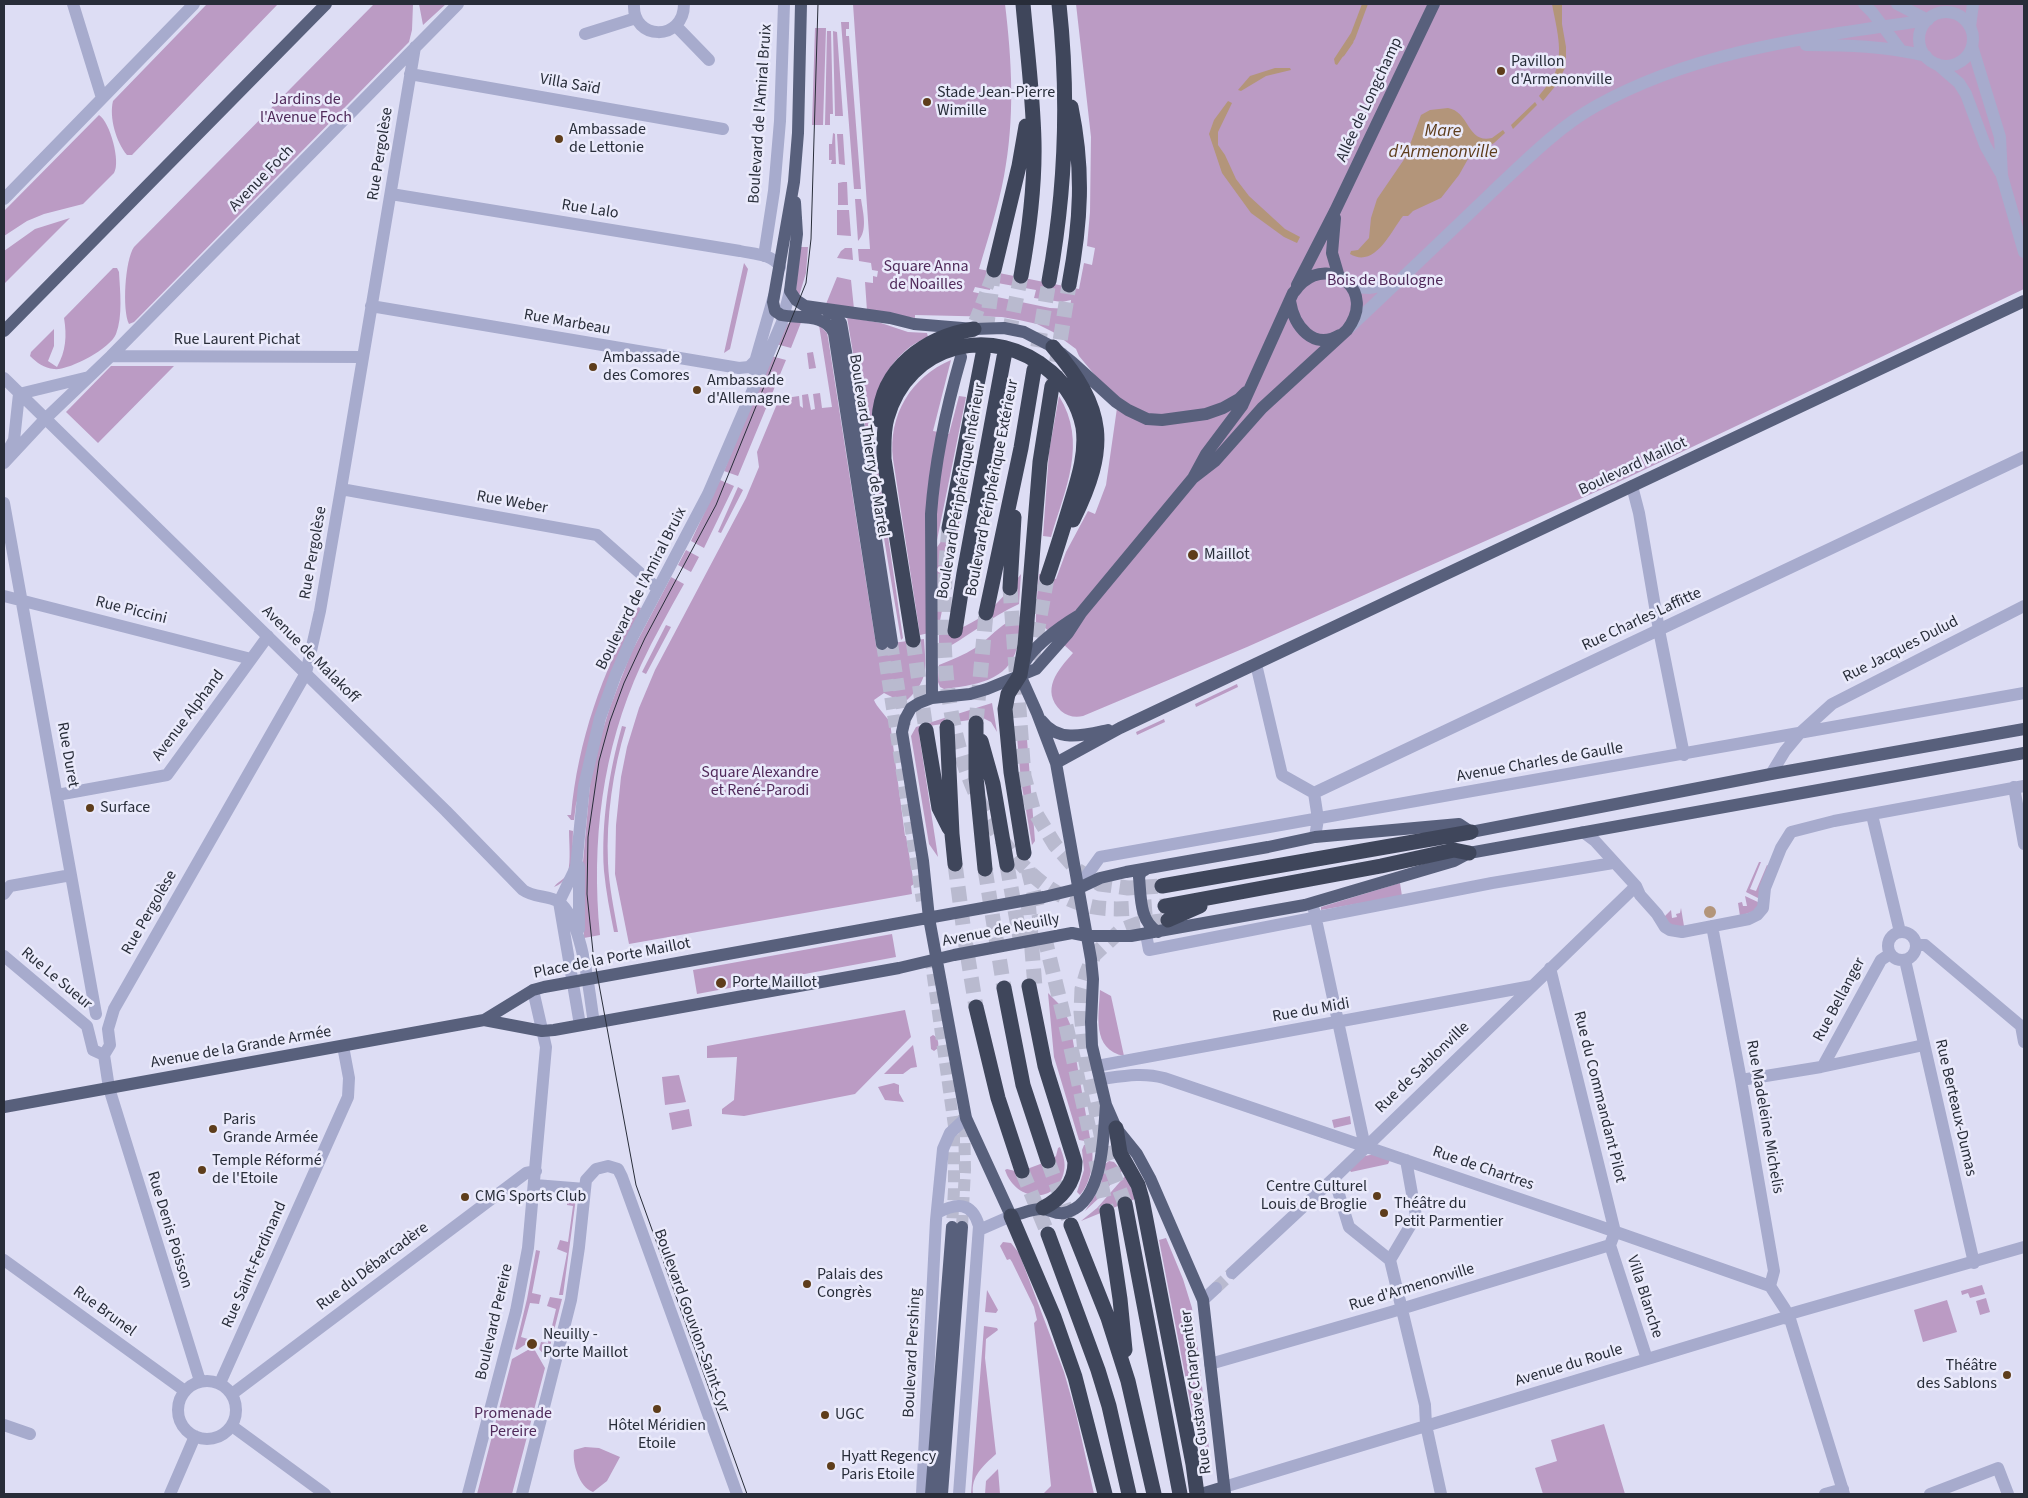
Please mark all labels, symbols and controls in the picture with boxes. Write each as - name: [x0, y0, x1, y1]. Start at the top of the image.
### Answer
- street label: Boulevard de l'Amiral Bruix: [745, 24, 777, 204]
- street label: Allée de Longchamp: [1333, 35, 1407, 165]
- place label: Pavillon d'Armenonville: [1511, 52, 1612, 90]
- marker: Pavillon d'Armenonville: [1495, 65, 1507, 77]
- street label: Villa Saïd: [538, 70, 602, 100]
- place label: Stade Jean-Pierre Wimille: [937, 83, 1055, 121]
- park label: Jardins de l'Avenue Foch: [260, 90, 352, 128]
- marker: Stade Jean-Pierre Wimille: [921, 96, 933, 108]
- street label: Rue Pergolèse: [364, 106, 398, 202]
- place label: Ambassade de Lettonie: [569, 120, 646, 158]
- water label: Mare d'Armenonville: [1388, 121, 1498, 163]
- marker: Ambassade de Lettonie: [553, 133, 565, 145]
- street label: Avenue Foch: [226, 142, 298, 216]
- street label: Rue Lalo: [560, 196, 620, 224]
- park label: Square Anna de Noailles: [884, 257, 968, 295]
- park label: Bois de Boulogne: [1327, 271, 1443, 291]
- street label: Rue Marbeau: [522, 306, 612, 340]
- street label: Rue Laurent Pichat: [174, 330, 300, 350]
- place label: Ambassade des Comores: [603, 348, 689, 386]
- street label: Boulevard Thierry de Martel: [844, 353, 892, 539]
- marker: Ambassade des Comores: [587, 361, 599, 373]
- place label: Ambassade d'Allemagne: [707, 371, 790, 409]
- street label: Boulevard Périphérique Extérieur: [963, 378, 1023, 598]
- street label: Boulevard Périphérique Intérieur: [934, 381, 990, 601]
- marker: Ambassade d'Allemagne: [691, 384, 703, 396]
- street label: Boulevard Maillot: [1576, 434, 1690, 500]
- street label: Rue Weber: [475, 487, 549, 519]
- street label: Boulevard de l'Amiral Bruix: [593, 504, 691, 674]
- street label: Rue Pergolèse: [296, 505, 332, 601]
- place label: Maillot: [1204, 545, 1250, 565]
- marker: Maillot: [1186, 548, 1200, 562]
- street label: Rue Charles Laffitte: [1579, 584, 1705, 656]
- street label: Rue Piccini: [93, 593, 169, 629]
- street label: Avenue de Malakoff: [257, 602, 363, 708]
- street label: Rue Jacques Dulud: [1840, 613, 1962, 687]
- street label: Avenue Alphand: [149, 667, 229, 765]
- street label: Rue Duret: [52, 721, 82, 789]
- street label: Avenue Charles de Gaulle: [1455, 739, 1625, 787]
- park label: Square Alexandre et René-Parodi: [701, 763, 819, 801]
- place label: Surface: [100, 798, 150, 818]
- marker: Surface: [84, 802, 96, 814]
- street label: Rue Pergolèse: [118, 867, 182, 959]
- street label: Avenue de Neuilly: [941, 910, 1061, 952]
- street label: Place de la Porte Maillot: [532, 934, 692, 984]
- street label: Rue Le Sueur: [16, 944, 96, 1014]
- street label: Rue Bellanger: [1810, 955, 1870, 1045]
- place label: Porte Maillot: [732, 973, 817, 993]
- marker: Porte Maillot: [714, 976, 728, 990]
- street label: Rue du Midi: [1271, 995, 1351, 1027]
- street label: Rue du Commandant Pilot: [1568, 1009, 1630, 1185]
- street label: Rue de Sablonville: [1372, 1018, 1474, 1118]
- street label: Avenue de la Grande Armée: [149, 1023, 333, 1073]
- street label: Rue Berteaux-Dumas: [1930, 1038, 1980, 1178]
- street label: Rue Madeleine Michelis: [1741, 1039, 1787, 1195]
- place label: Paris Grande Armée: [223, 1110, 318, 1148]
- marker: Paris Grande Armée: [207, 1123, 219, 1135]
- street label: Rue de Chartres: [1430, 1143, 1536, 1195]
- place label: Temple Réformé de l'Etoile: [212, 1151, 322, 1189]
- marker: Temple Réformé de l'Etoile: [196, 1164, 208, 1176]
- street label: Rue Denis Poisson: [142, 1169, 196, 1291]
- place label: Centre Culturel Louis de Broglie: [1261, 1177, 1367, 1215]
- place label: CMG Sports Club: [475, 1187, 586, 1207]
- marker: Centre Culturel Louis de Broglie: [1371, 1190, 1383, 1202]
- marker: CMG Sports Club: [459, 1191, 471, 1203]
- place label: Théâtre du Petit Parmentier: [1394, 1194, 1503, 1232]
- street label: Rue Saint-Ferdinand: [218, 1199, 292, 1331]
- marker: Théâtre du Petit Parmentier: [1378, 1207, 1390, 1219]
- street label: Rue du Débarcadère: [313, 1219, 433, 1315]
- street label: Boulevard Gouvion-Saint-Cyr: [649, 1227, 733, 1415]
- street label: Villa Blanche: [1622, 1253, 1666, 1341]
- street label: Rue d'Armenonville: [1347, 1260, 1477, 1316]
- street label: Boulevard Pereire: [472, 1262, 518, 1382]
- place label: Palais des Congrès: [817, 1265, 883, 1303]
- marker: Palais des Congrès: [801, 1278, 813, 1290]
- street label: Rue Brunel: [69, 1283, 139, 1341]
- street label: Boulevard Pershing: [900, 1288, 926, 1418]
- street label: Rue Gustave Charpentier: [1177, 1309, 1217, 1475]
- place label: Neuilly - Porte Maillot: [543, 1325, 628, 1363]
- marker: Neuilly - Porte Maillot: [525, 1337, 539, 1351]
- street label: Avenue du Roule: [1513, 1341, 1625, 1391]
- place label: Théâtre des Sablons: [1917, 1356, 1997, 1394]
- marker: Théâtre des Sablons: [2001, 1369, 2013, 1381]
- marker: Hôtel Méridien Etoile: [651, 1403, 663, 1415]
- park label: Promenade Pereire: [474, 1404, 552, 1442]
- place label: UGC: [835, 1405, 864, 1425]
- marker: UGC: [819, 1409, 831, 1421]
- place label: Hôtel Méridien Etoile: [608, 1416, 706, 1454]
- place label: Hyatt Regency Paris Etoile: [841, 1447, 936, 1485]
- marker: Hyatt Regency Paris Etoile: [825, 1460, 837, 1472]

